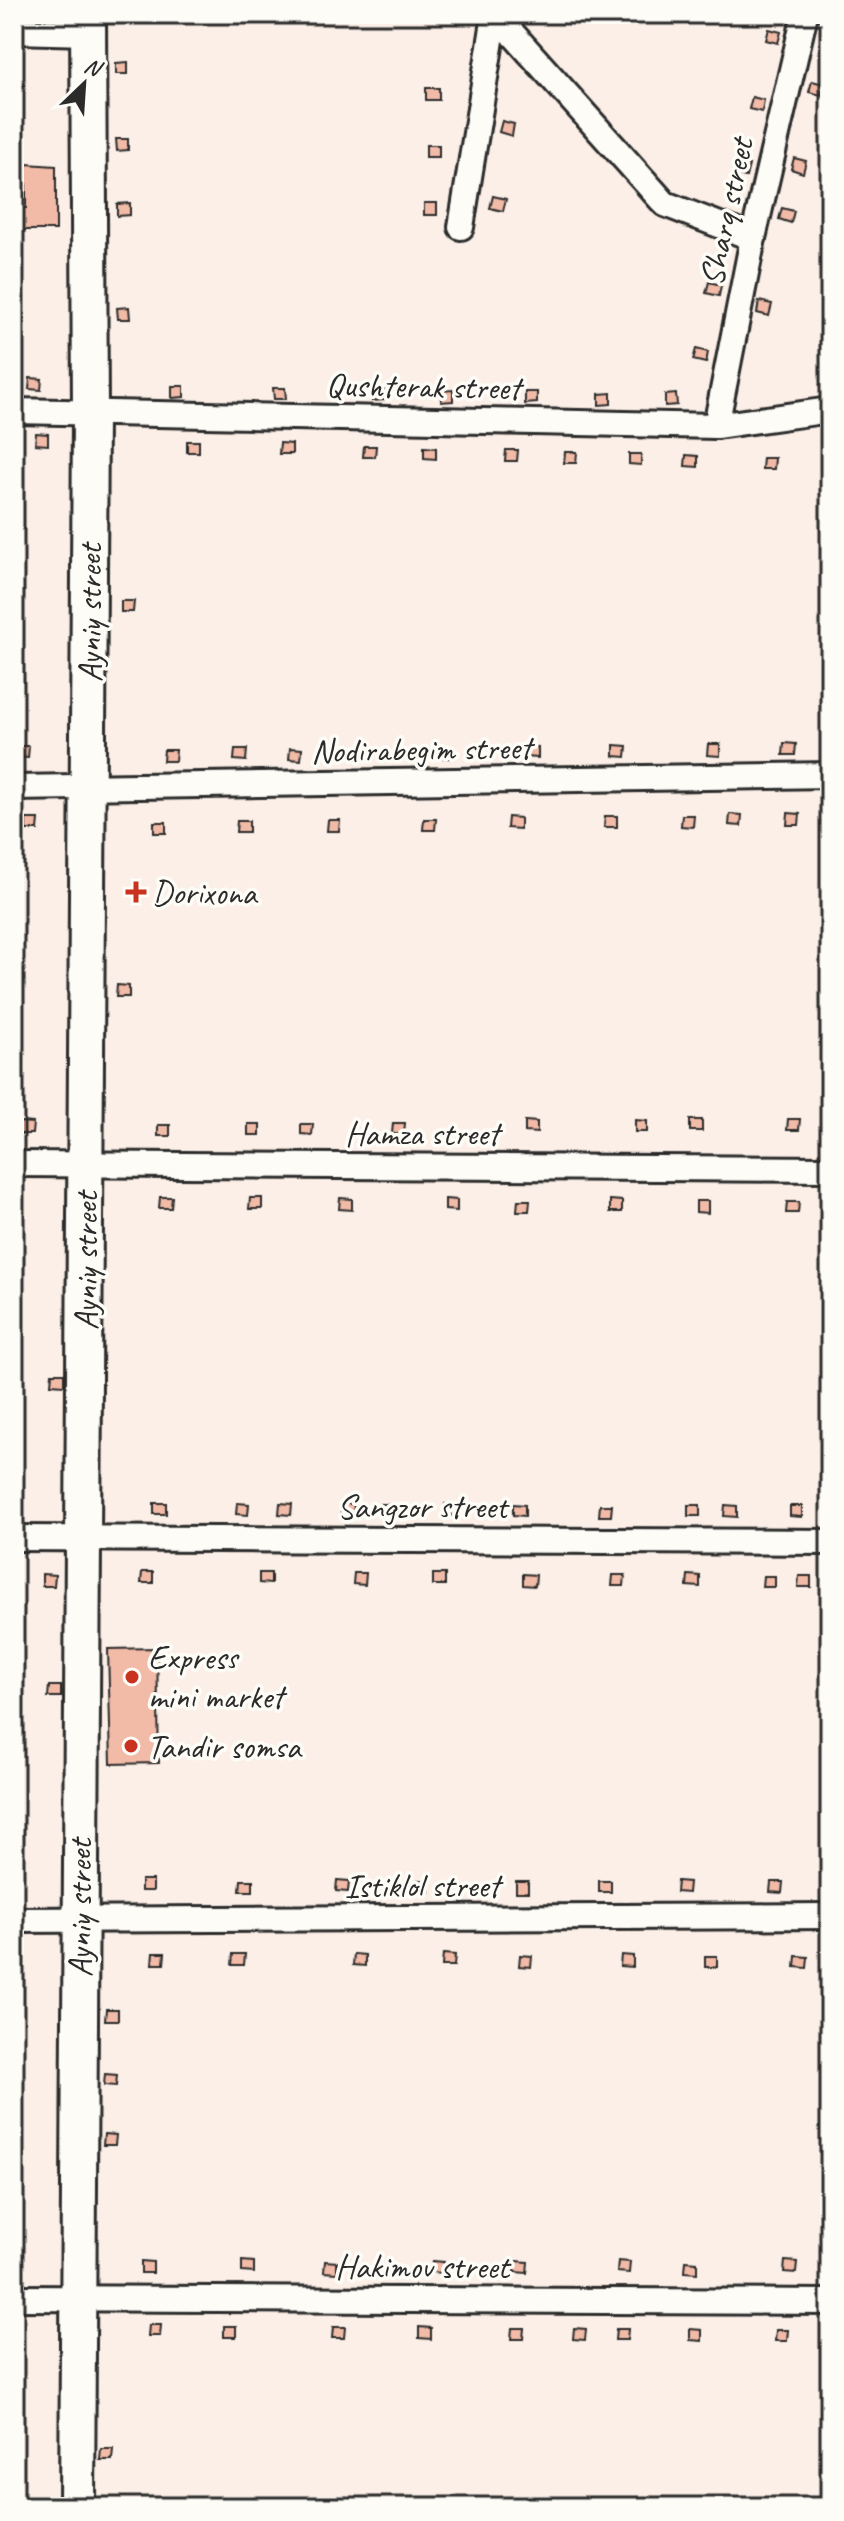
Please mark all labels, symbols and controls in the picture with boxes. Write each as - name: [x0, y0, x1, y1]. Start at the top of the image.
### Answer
- north arrow: [44, 44, 124, 124]
- text: N: [80, 51, 107, 84]
- street label: Sharq street: [689, 131, 763, 290]
- street label: Qushterak street: [326, 363, 525, 409]
- street label: Ayniy street: [68, 540, 111, 682]
- street label: Nodirabegim street: [311, 726, 536, 772]
- place label: Dorixona: [152, 871, 259, 914]
- marker: Dorixona: [127, 883, 145, 901]
- street label: Hamza street: [345, 1112, 504, 1155]
- street label: Ayniy street: [64, 1188, 107, 1330]
- street label: Sangzor street: [337, 1485, 511, 1528]
- place label: Express mini market: [148, 1636, 288, 1718]
- marker: Express mini market: [123, 1668, 141, 1686]
- place label: Tandir somsa: [147, 1725, 303, 1768]
- marker: Tandir somsa: [122, 1737, 140, 1755]
- street label: Ayniy street: [58, 1835, 101, 1977]
- street label: Istiklol street: [344, 1864, 504, 1907]
- street label: Hakimov street: [335, 2245, 512, 2288]

